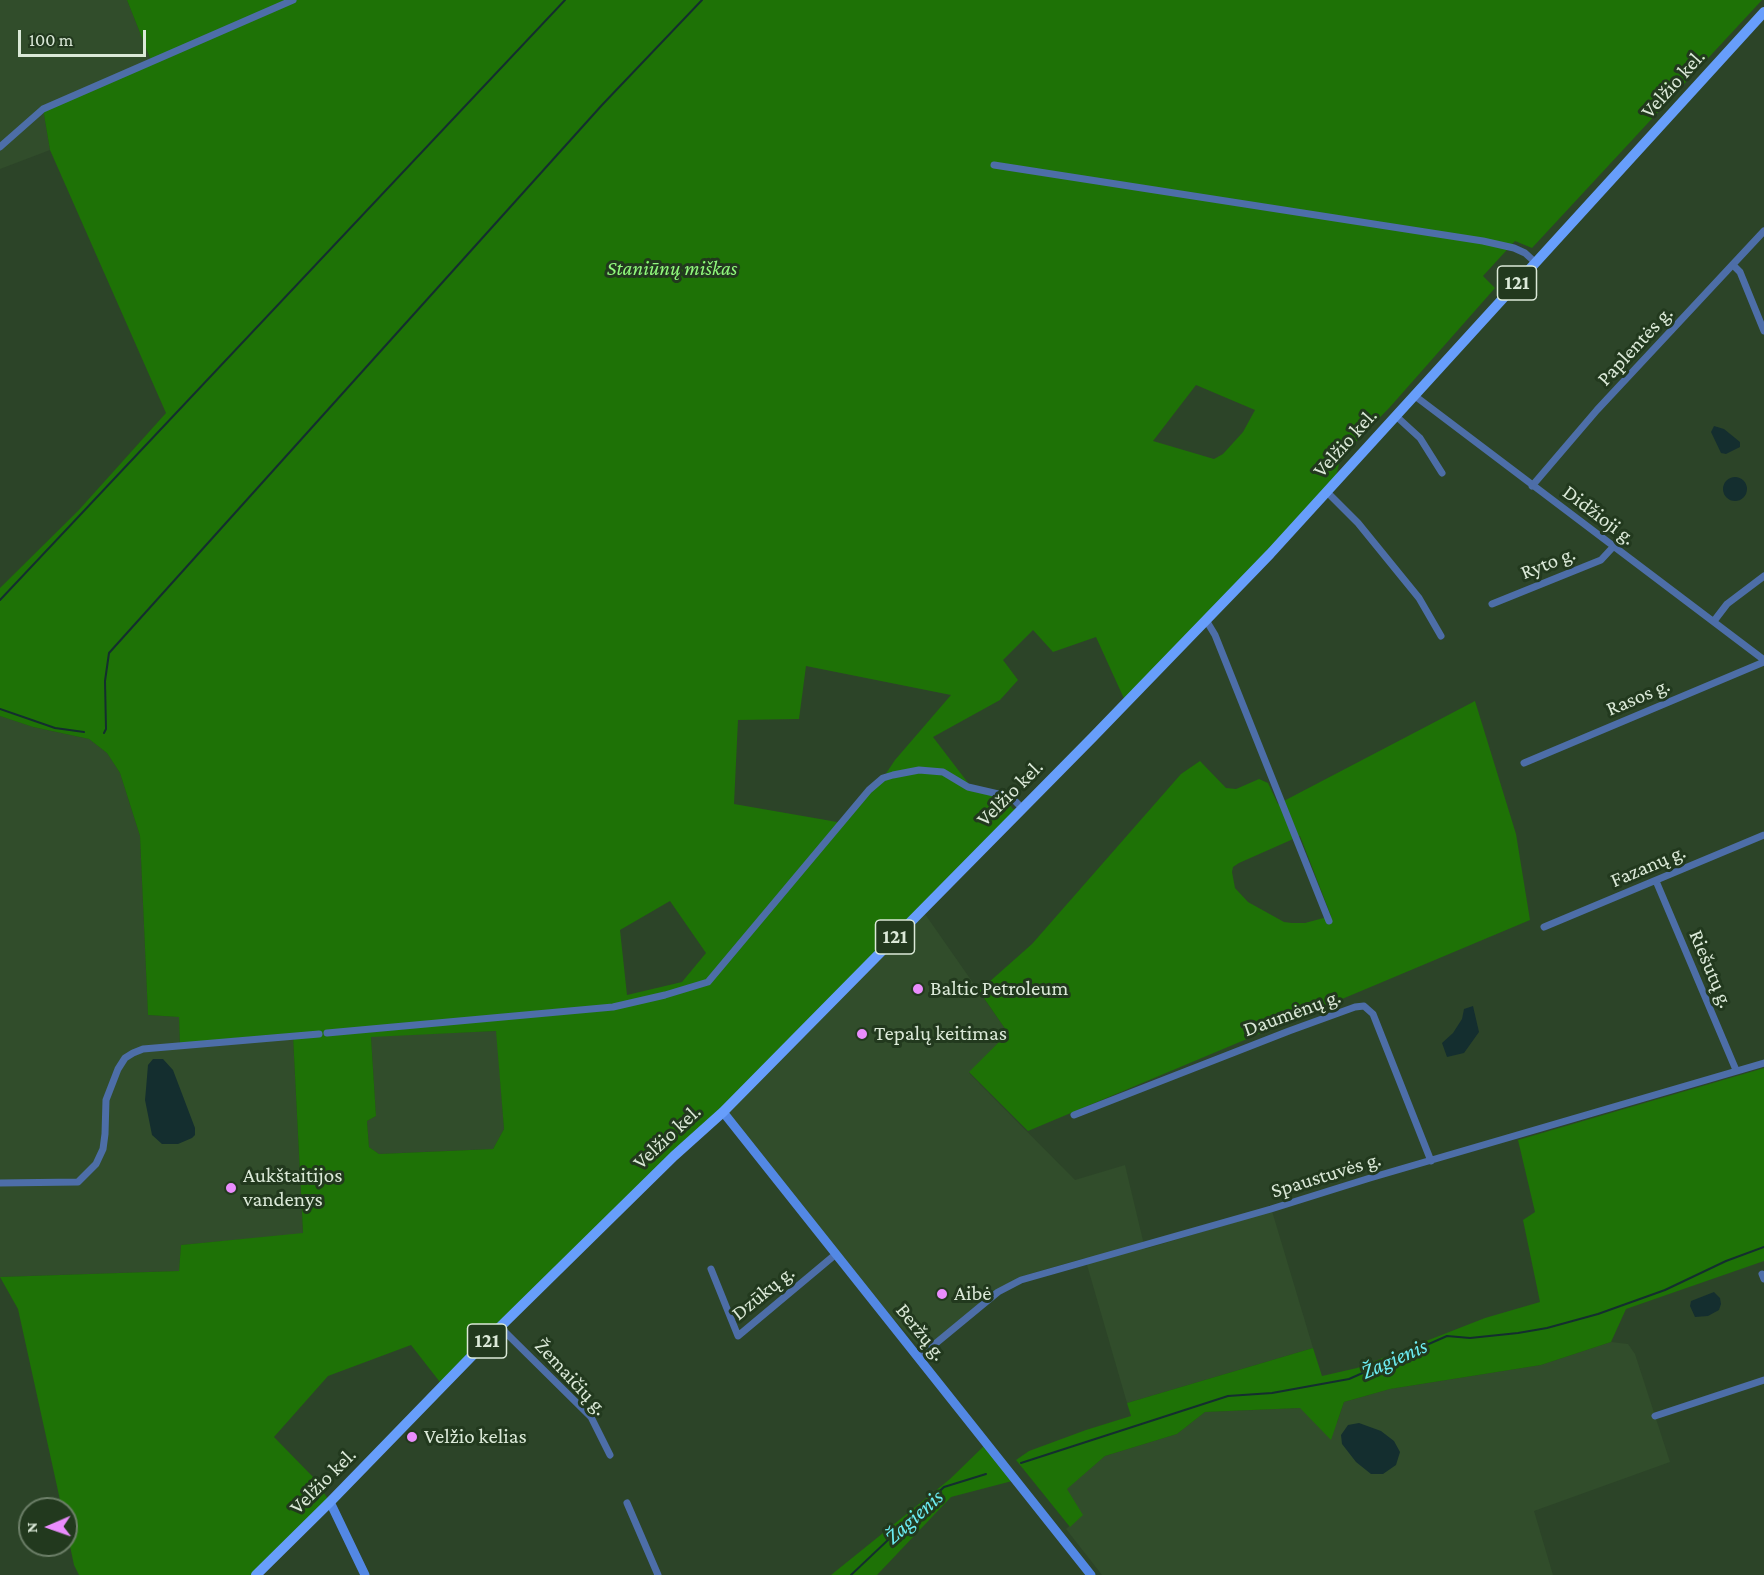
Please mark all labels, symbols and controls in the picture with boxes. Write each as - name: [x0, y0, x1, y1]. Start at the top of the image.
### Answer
- scale bar: [21, 18, 148, 56]
- text: 100 m: [29, 30, 73, 50]
- street label: Velžio kel.: [1636, 44, 1710, 124]
- park label: Staniūnų miškas: [607, 256, 737, 282]
- road number: 121: [1498, 266, 1537, 300]
- street label: Paplentės g.: [1592, 301, 1678, 391]
- street label: Velžio kel.: [1308, 403, 1382, 483]
- street label: Didžioji g.: [1558, 479, 1640, 551]
- street label: Ryto g.: [1517, 541, 1579, 585]
- street label: Rasos g.: [1602, 672, 1674, 722]
- street label: Velžio kel.: [971, 754, 1049, 832]
- street label: Fazanų g.: [1607, 839, 1689, 893]
- road number: 121: [876, 920, 914, 954]
- street label: Riešutų g.: [1683, 926, 1739, 1012]
- place label: Baltic Petroleum: [930, 976, 1068, 1002]
- marker: Baltic Petroleum: [911, 982, 925, 996]
- street label: Daumėnų g.: [1240, 984, 1344, 1042]
- place label: Tepalų keitimas: [874, 1021, 1007, 1047]
- marker: Tepalų keitimas: [855, 1027, 869, 1041]
- street label: Velžio kel.: [628, 1099, 706, 1175]
- street label: Spaustuvės g.: [1268, 1146, 1384, 1204]
- place label: Aukštaitijos vandenys: [243, 1163, 342, 1213]
- marker: Aukštaitijos vandenys: [224, 1181, 238, 1195]
- street label: Dzūkų g.: [726, 1260, 800, 1326]
- place label: Aibė: [954, 1281, 991, 1307]
- marker: Aibė: [935, 1287, 949, 1301]
- street label: Beržų g.: [890, 1298, 952, 1366]
- road number: 121: [468, 1324, 506, 1358]
- street label: Žemaičių g.: [529, 1333, 613, 1421]
- water label: Žagienis: [1357, 1333, 1431, 1385]
- place label: Velžio kelias: [424, 1424, 527, 1450]
- marker: Velžio kelias: [405, 1430, 419, 1444]
- street label: Velžio kel.: [284, 1442, 362, 1520]
- water label: Žagienis: [879, 1484, 949, 1550]
- north arrow: [18, 1497, 78, 1557]
- text: N: [23, 1522, 40, 1533]

